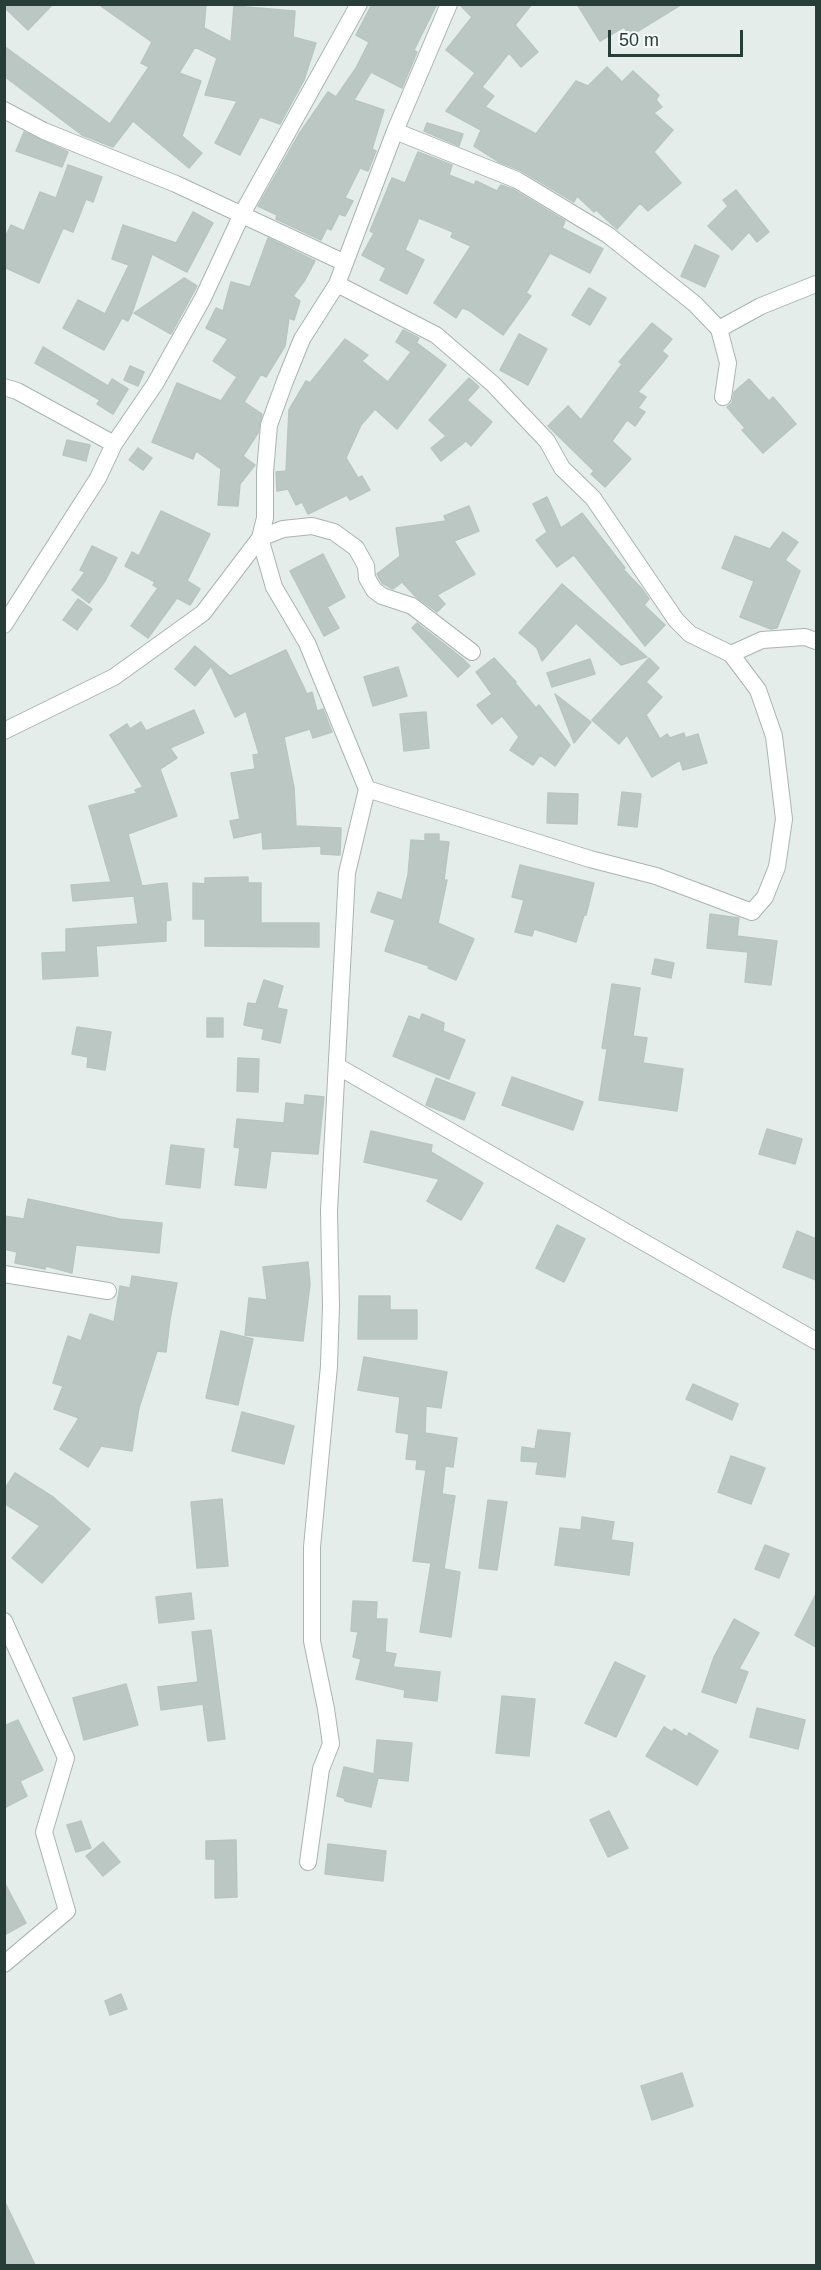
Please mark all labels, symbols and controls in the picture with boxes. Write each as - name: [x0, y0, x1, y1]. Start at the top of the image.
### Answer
- scale bar: [611, 18, 746, 56]
- text: 50 m: [619, 30, 659, 50]

